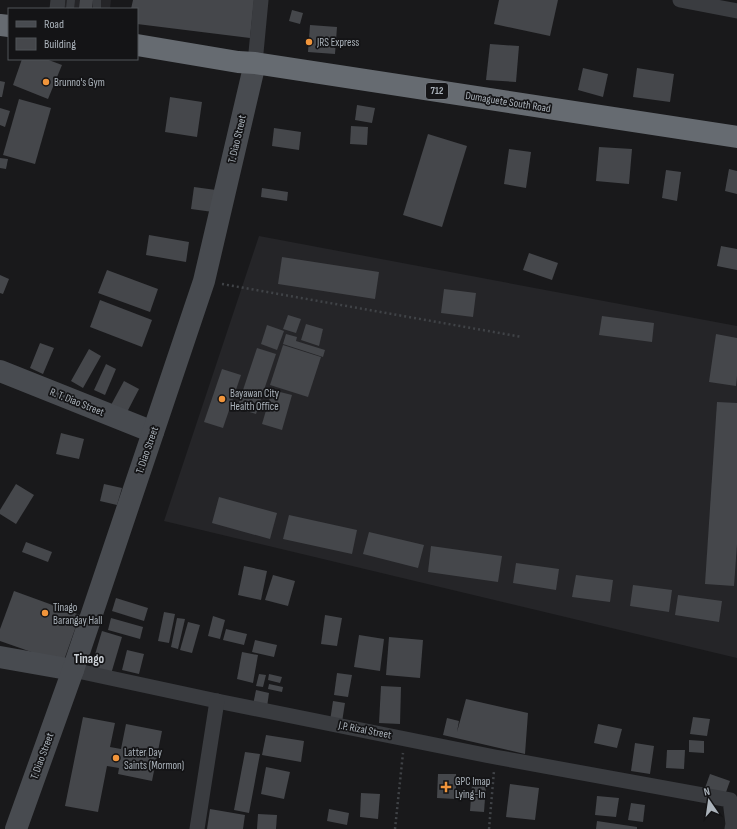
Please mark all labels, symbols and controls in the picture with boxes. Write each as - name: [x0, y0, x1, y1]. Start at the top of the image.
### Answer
- legend: [8, 8, 138, 60]
- text: Road: [44, 17, 64, 32]
- place label: JRS Express: [316, 36, 359, 49]
- text: Building: [44, 37, 76, 52]
- marker: JRS Express: [304, 37, 314, 47]
- place label: Brunno's Gym: [54, 76, 105, 89]
- marker: Brunno's Gym: [41, 77, 51, 87]
- road number: 712: [426, 83, 448, 99]
- street label: Dumaguete South Road: [464, 89, 552, 115]
- street label: T. Diao Street: [225, 113, 249, 164]
- street label: R. T. Diao Street: [48, 385, 107, 419]
- place label: Bayawan City Health Office: [230, 387, 280, 413]
- marker: Bayawan City Health Office: [217, 394, 227, 404]
- street label: T. Diao Street: [133, 424, 161, 475]
- place label: Tinago Barangay Hall: [53, 601, 102, 627]
- marker: Tinago Barangay Hall: [40, 608, 50, 618]
- district label: Tinago: [74, 651, 105, 667]
- street label: J.P. Rizal Street: [337, 718, 393, 742]
- street label: T. Diao Street: [28, 730, 57, 781]
- place label: Latter Day Saints (Mormon): [124, 746, 184, 772]
- marker: Latter Day Saints (Mormon): [111, 753, 121, 763]
- place label: GPC Imap Lying-In: [455, 775, 490, 801]
- marker: GPC Imap Lying-In: [440, 781, 452, 793]
- north arrow: [689, 781, 729, 821]
- text: N: [703, 785, 711, 799]

